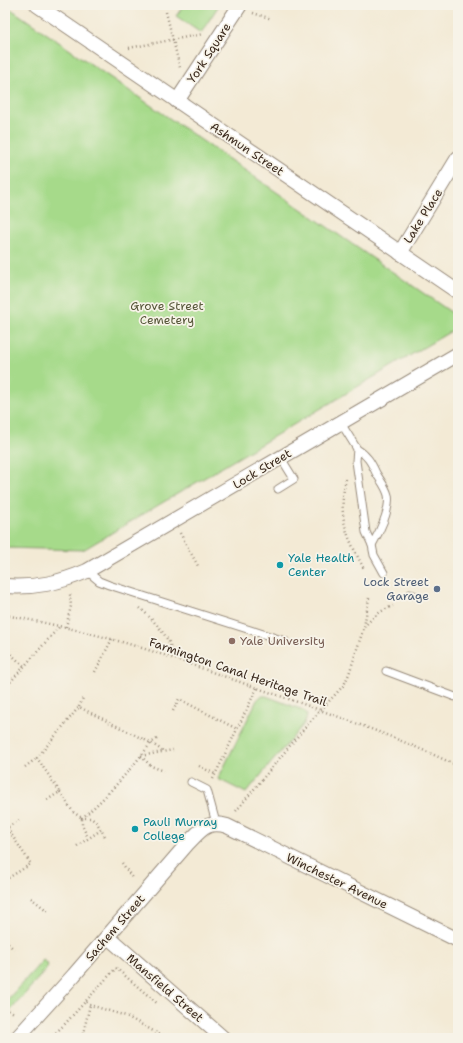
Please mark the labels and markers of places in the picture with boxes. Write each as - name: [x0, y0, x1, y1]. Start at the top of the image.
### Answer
- place label: Yale Health Center: [288, 550, 355, 580]
- marker: Yale Health Center: [275, 560, 285, 570]
- place label: Lock Street Garage: [363, 574, 429, 604]
- marker: Lock Street Garage: [432, 584, 442, 594]
- place label: Yale University: [240, 633, 325, 649]
- marker: Yale University: [227, 636, 237, 646]
- place label: Pauli Murray College: [143, 814, 217, 844]
- marker: Pauli Murray College: [130, 824, 140, 834]

